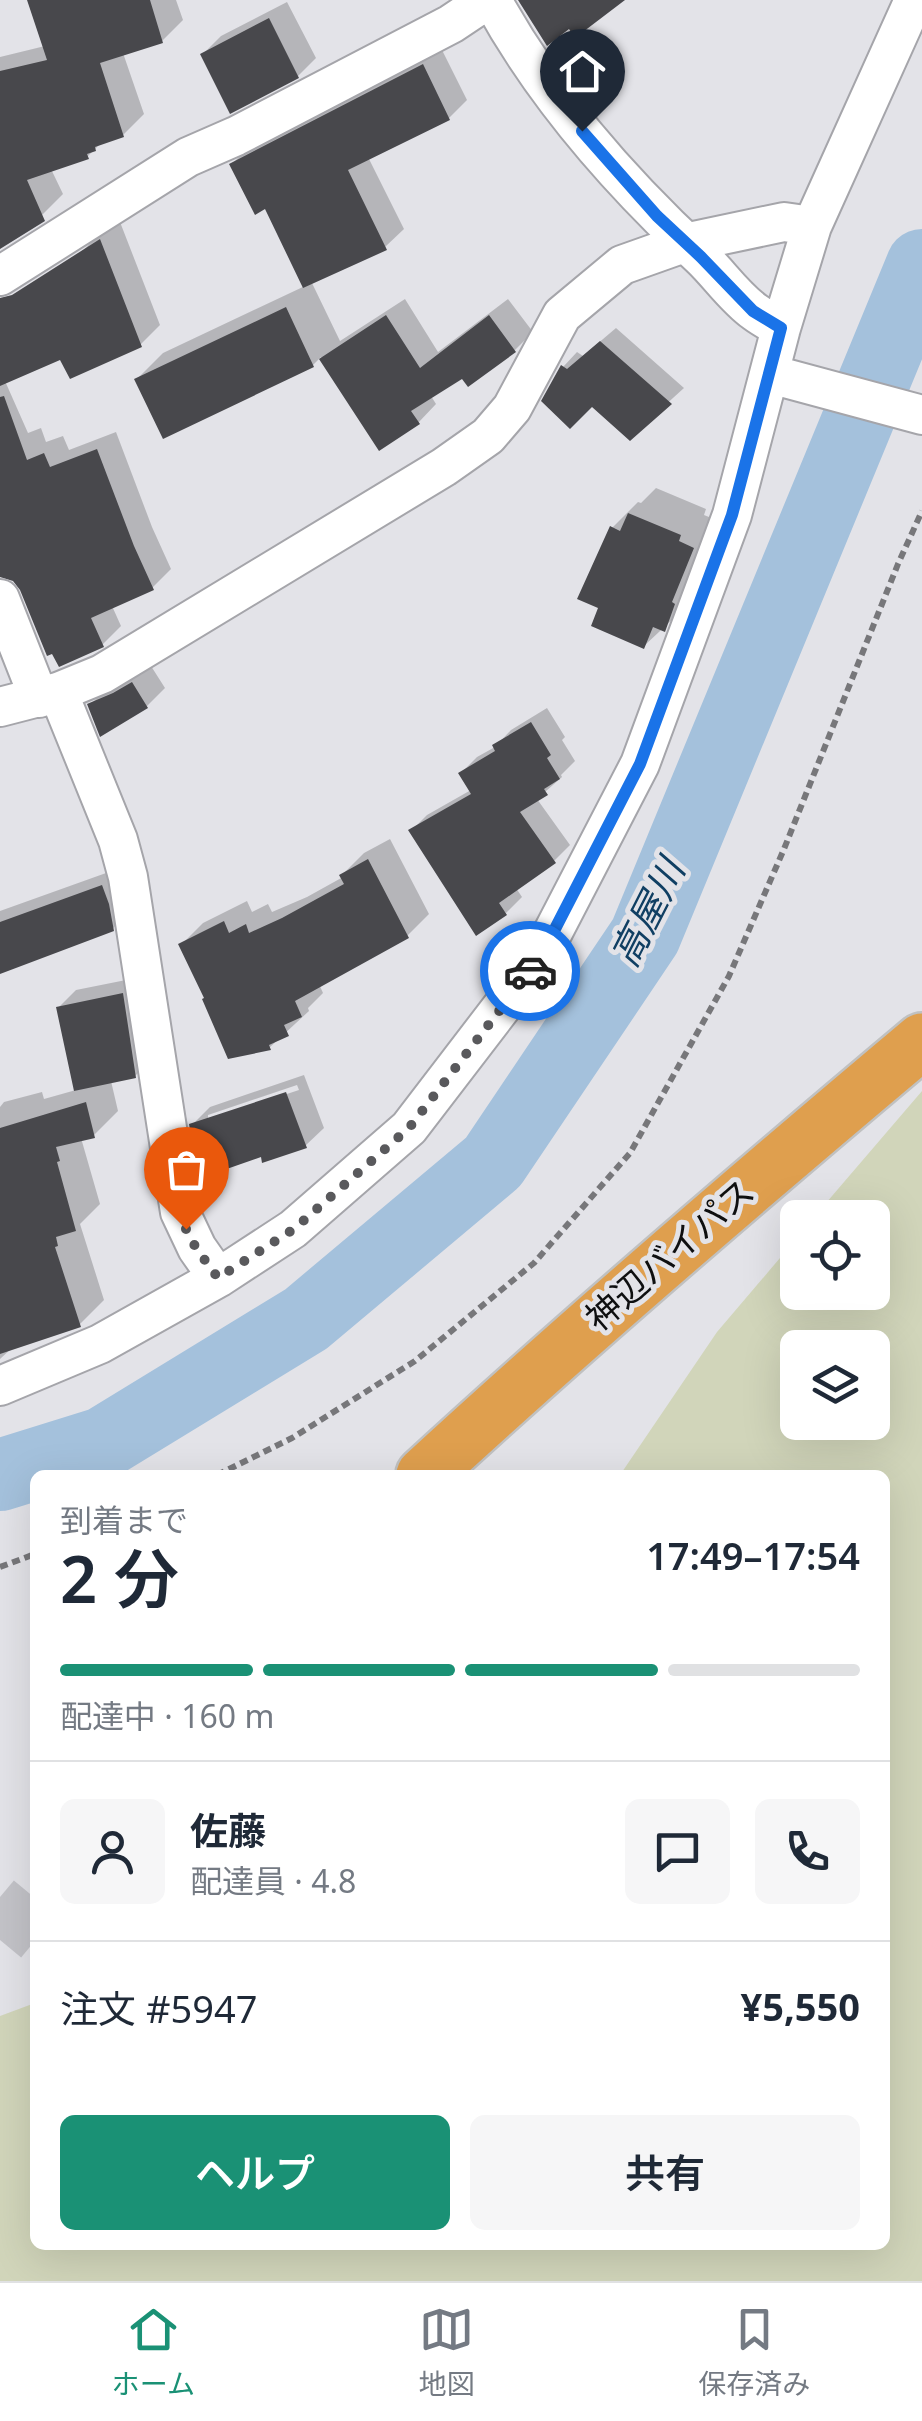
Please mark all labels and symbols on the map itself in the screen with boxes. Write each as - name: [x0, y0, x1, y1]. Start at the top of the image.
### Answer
- pin: [540, 29, 625, 132]
- water label: 高屋川: [597, 846, 697, 975]
- courier: [480, 921, 580, 1021]
- pin: [144, 1127, 229, 1230]
- street label: 神辺バイパス: [575, 1167, 763, 1340]

